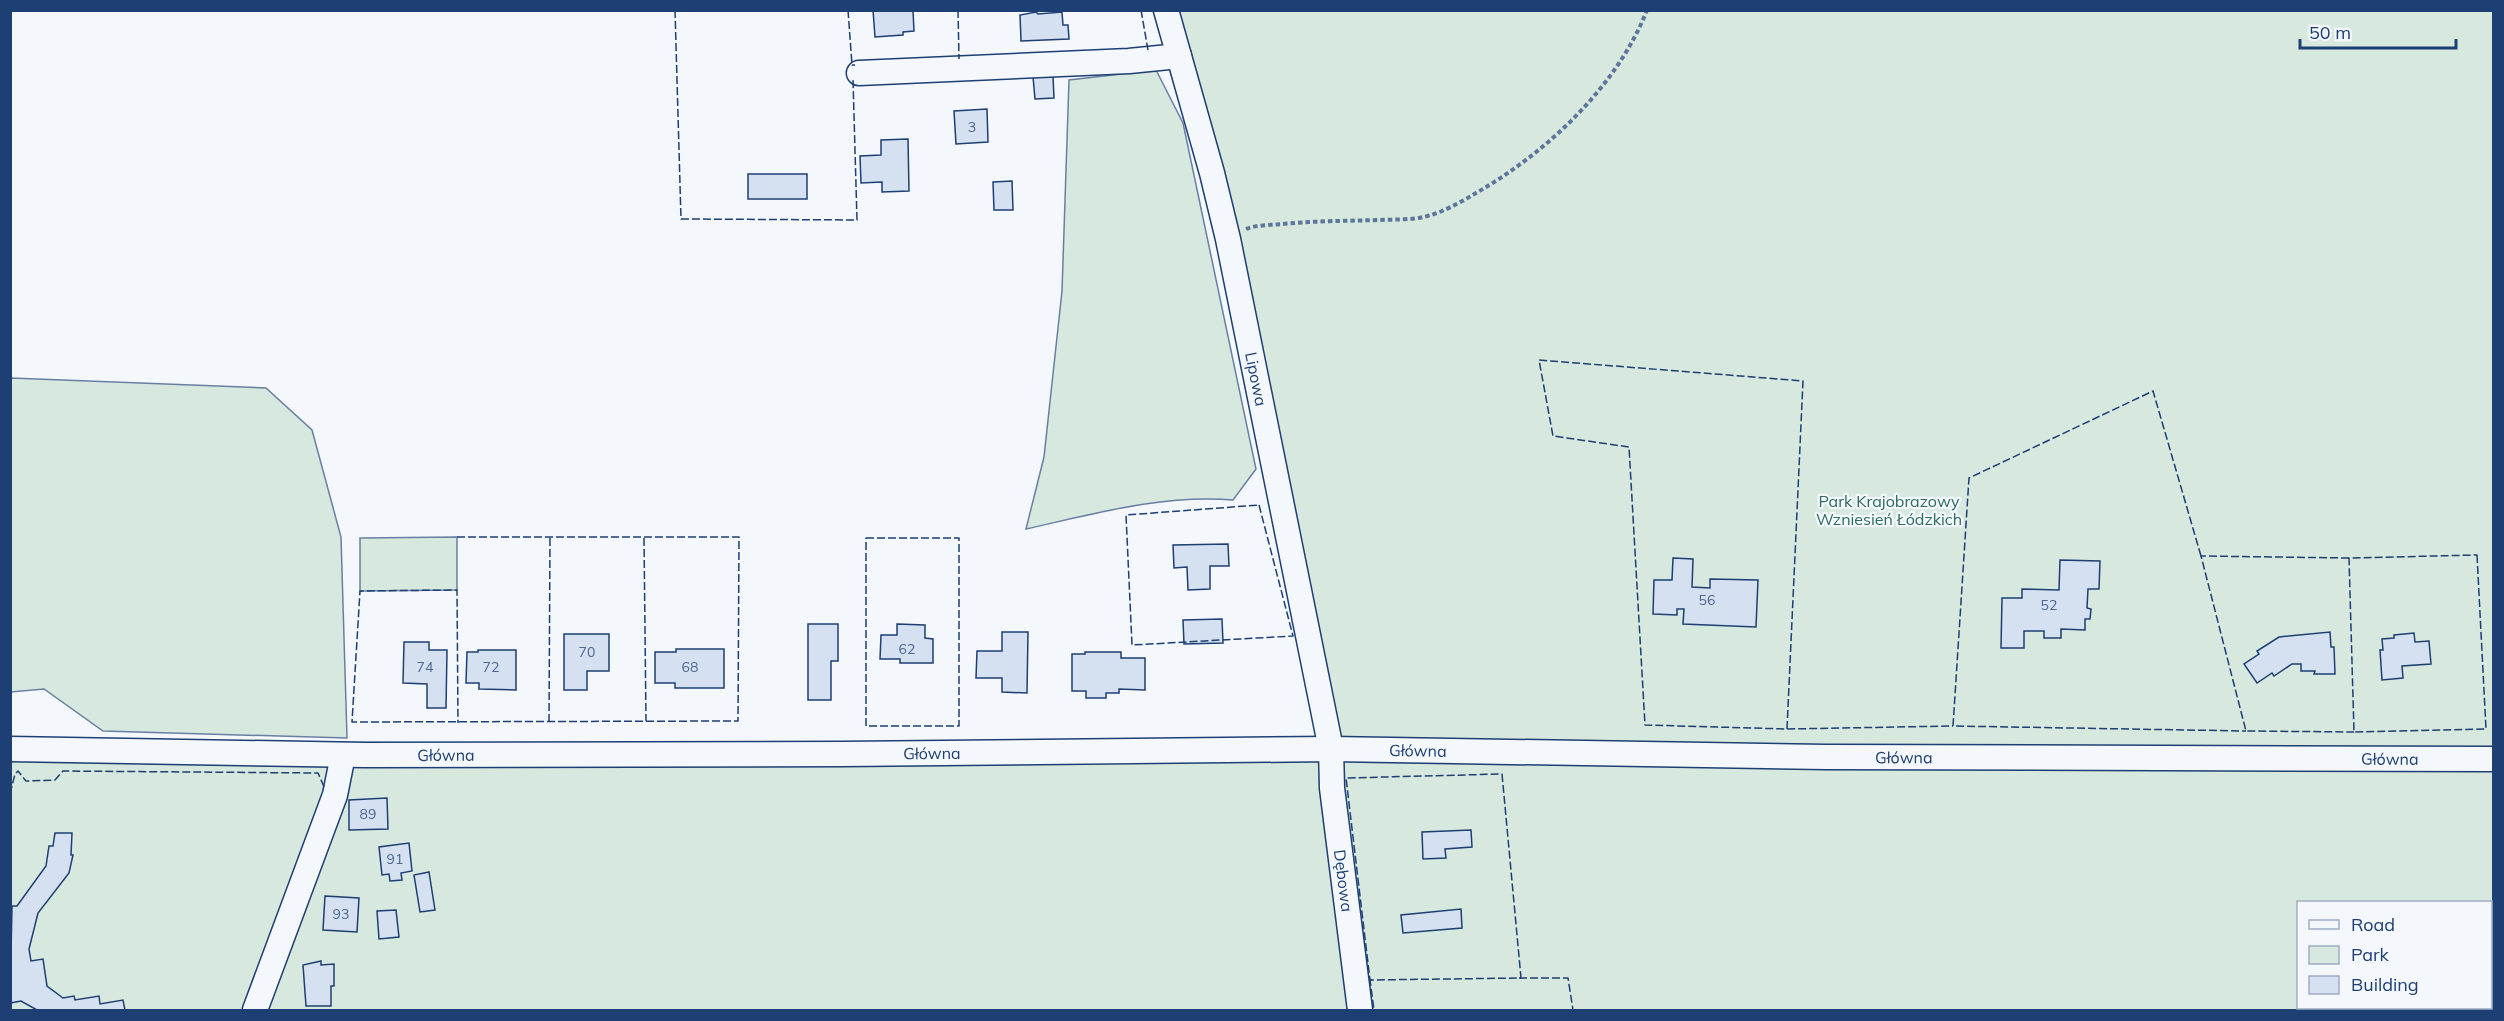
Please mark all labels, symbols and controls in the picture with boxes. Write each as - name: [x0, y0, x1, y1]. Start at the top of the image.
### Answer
- scale bar: [2300, 12, 2456, 50]
- text: 50 m: [2309, 21, 2351, 44]
- house number: 3: [968, 118, 976, 136]
- street label: Lipowa: [1241, 350, 1271, 408]
- park label: Park Krajobrazowy Wzniesień Łódzkich: [1816, 491, 1962, 529]
- house number: 56: [1699, 591, 1715, 609]
- house number: 52: [2041, 596, 2057, 614]
- house number: 62: [899, 640, 915, 658]
- house number: 70: [579, 643, 595, 661]
- house number: 74: [417, 658, 434, 676]
- house number: 72: [483, 658, 499, 676]
- house number: 68: [682, 658, 698, 676]
- street label: Główna: [1389, 740, 1447, 761]
- street label: Główna: [903, 743, 961, 763]
- street label: Główna: [417, 745, 475, 765]
- street label: Główna: [1875, 747, 1933, 767]
- street label: Główna: [2361, 749, 2419, 769]
- house number: 89: [360, 805, 376, 823]
- street label: Dębowa: [1330, 848, 1358, 913]
- house number: 91: [387, 850, 403, 868]
- legend: [2297, 901, 2492, 1009]
- house number: 93: [333, 905, 349, 923]
- text: Road: [2351, 913, 2395, 936]
- text: Park: [2351, 943, 2390, 966]
- text: Building: [2351, 973, 2419, 996]

